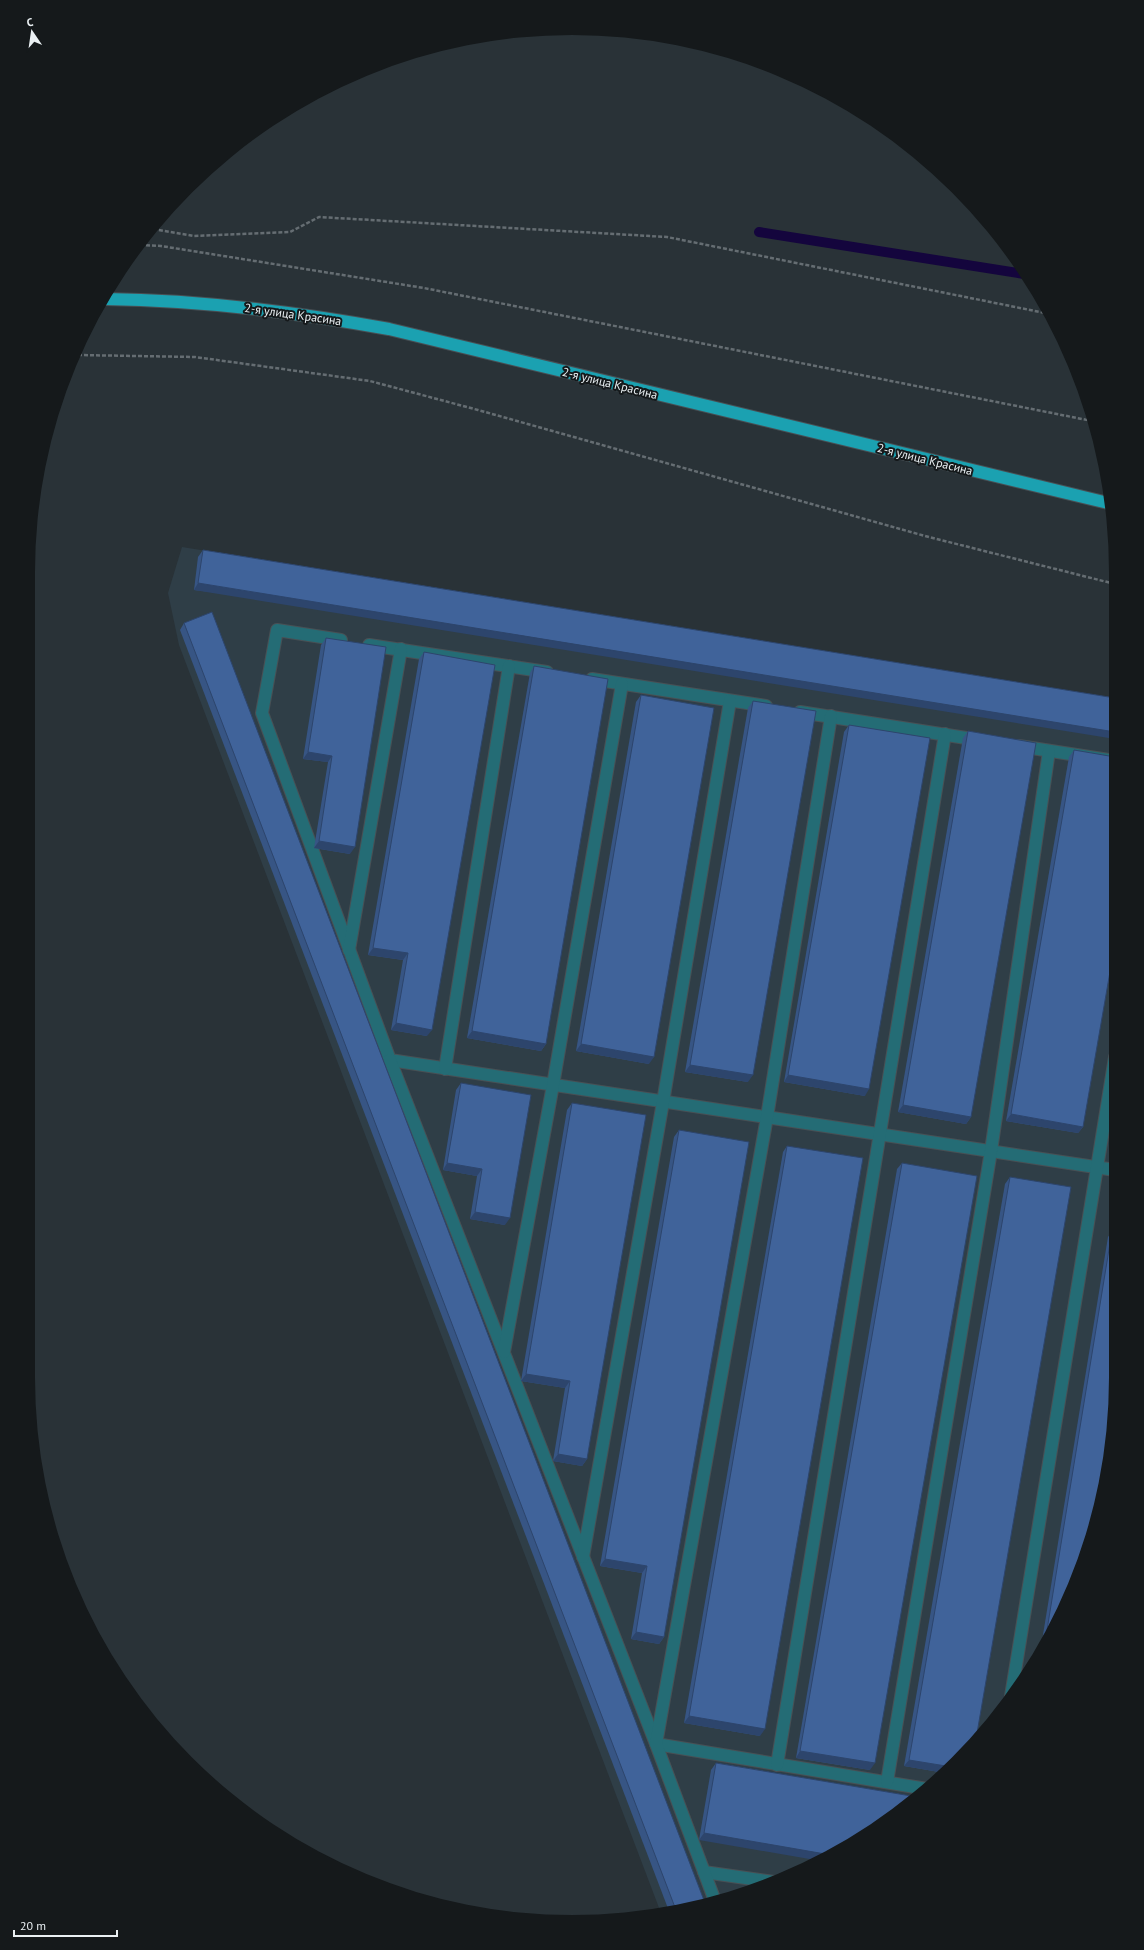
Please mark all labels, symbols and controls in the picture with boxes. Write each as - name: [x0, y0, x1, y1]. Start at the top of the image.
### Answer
- north arrow: [12, 12, 52, 52]
- text: С: [25, 15, 34, 30]
- street label: 2-я улица Красина: [244, 300, 342, 328]
- street label: 2-я улица Красина: [561, 364, 659, 402]
- street label: 2-я улица Красина: [876, 440, 974, 478]
- scale bar: [14, 1912, 117, 1938]
- text: 20 m: [20, 1918, 46, 1933]

